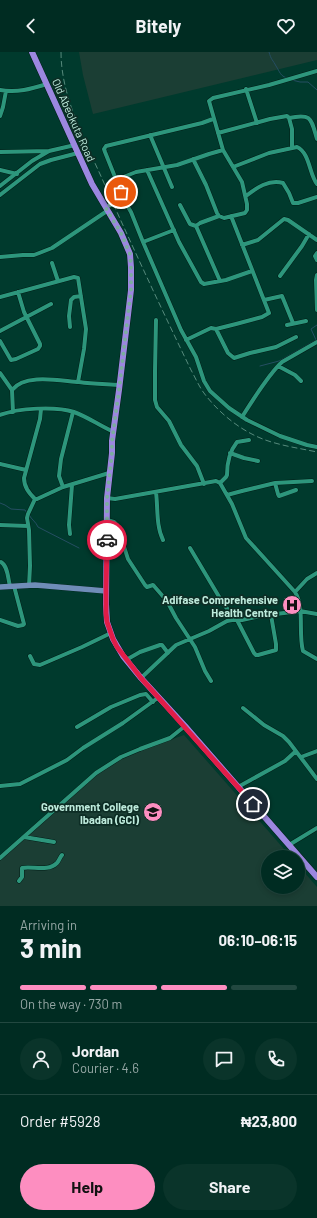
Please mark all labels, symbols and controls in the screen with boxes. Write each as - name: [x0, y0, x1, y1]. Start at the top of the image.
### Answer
- icon: back: [20, 15, 42, 37]
- text: Bitely: [136, 15, 181, 37]
- icon: heart: [275, 15, 297, 37]
- street label: Old Abeokuta Road: [50, 76, 98, 164]
- pin: [104, 175, 138, 209]
- icon: bag: [110, 181, 132, 203]
- courier: [87, 520, 127, 560]
- icon: car: [96, 529, 118, 551]
- place label: Adifase Comprehensive Health Centre: [162, 593, 278, 619]
- hospital icon: Adifase Comprehensive Health Centre: [281, 594, 303, 616]
- pin: [236, 787, 270, 821]
- icon: home: [242, 793, 264, 815]
- place label: Government College Ibadan (GCI): [41, 800, 139, 826]
- school or university icon: Government College Ibadan (GCI): [142, 801, 164, 823]
- map controls: [261, 850, 305, 894]
- button: layers: [261, 850, 305, 894]
- text: Arriving in: [20, 917, 77, 933]
- text: 06:10–06:15: [218, 931, 297, 949]
- text: 3 min: [20, 932, 82, 963]
- text: On the way · 730 m: [20, 996, 122, 1012]
- button: person: [20, 1038, 62, 1080]
- button: chat: [203, 1038, 245, 1080]
- button: phone: [255, 1038, 297, 1080]
- text: Jordan: [72, 1042, 119, 1060]
- text: Courier · 4.6: [72, 1060, 139, 1076]
- text: Order #5928: [20, 1112, 101, 1130]
- text: ₦23,800: [241, 1112, 297, 1130]
- button: Help: [20, 1164, 155, 1210]
- button: Share: [163, 1164, 297, 1210]

